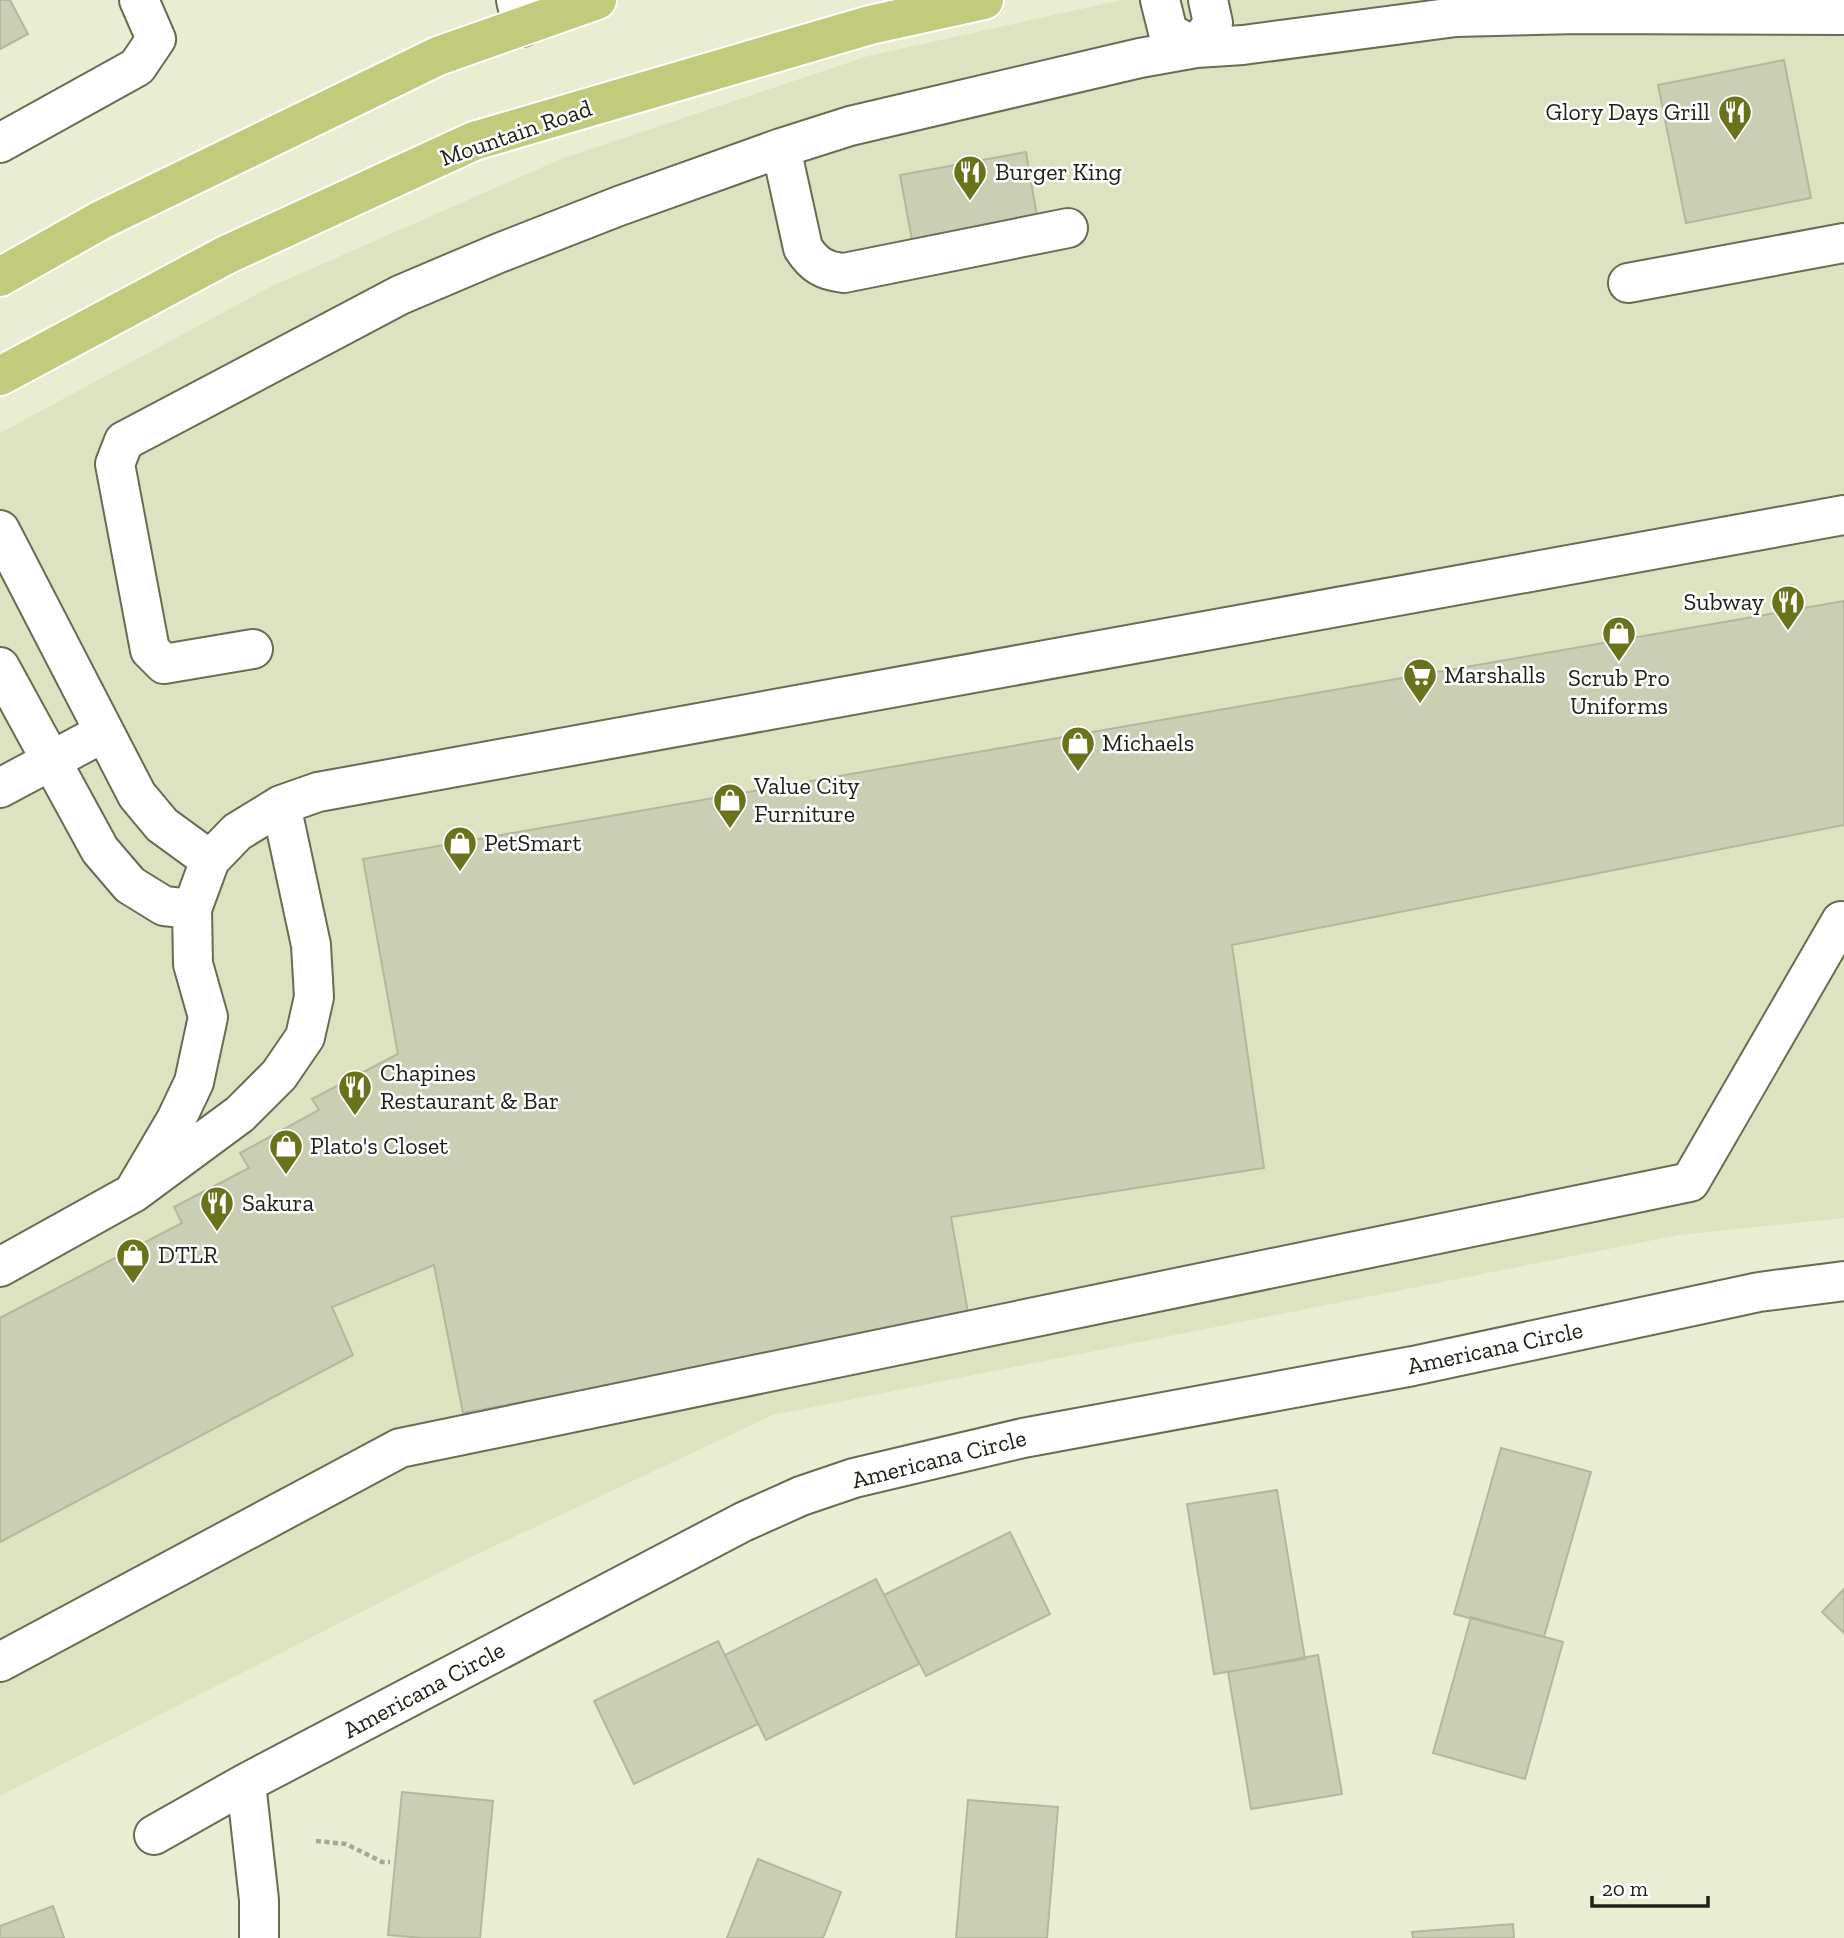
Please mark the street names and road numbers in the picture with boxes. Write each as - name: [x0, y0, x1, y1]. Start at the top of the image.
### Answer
- street label: Mountain Road: [436, 93, 595, 172]
- street label: Americana Circle: [1404, 1315, 1585, 1380]
- street label: Americana Circle: [849, 1423, 1029, 1494]
- street label: Americana Circle: [338, 1635, 510, 1744]

